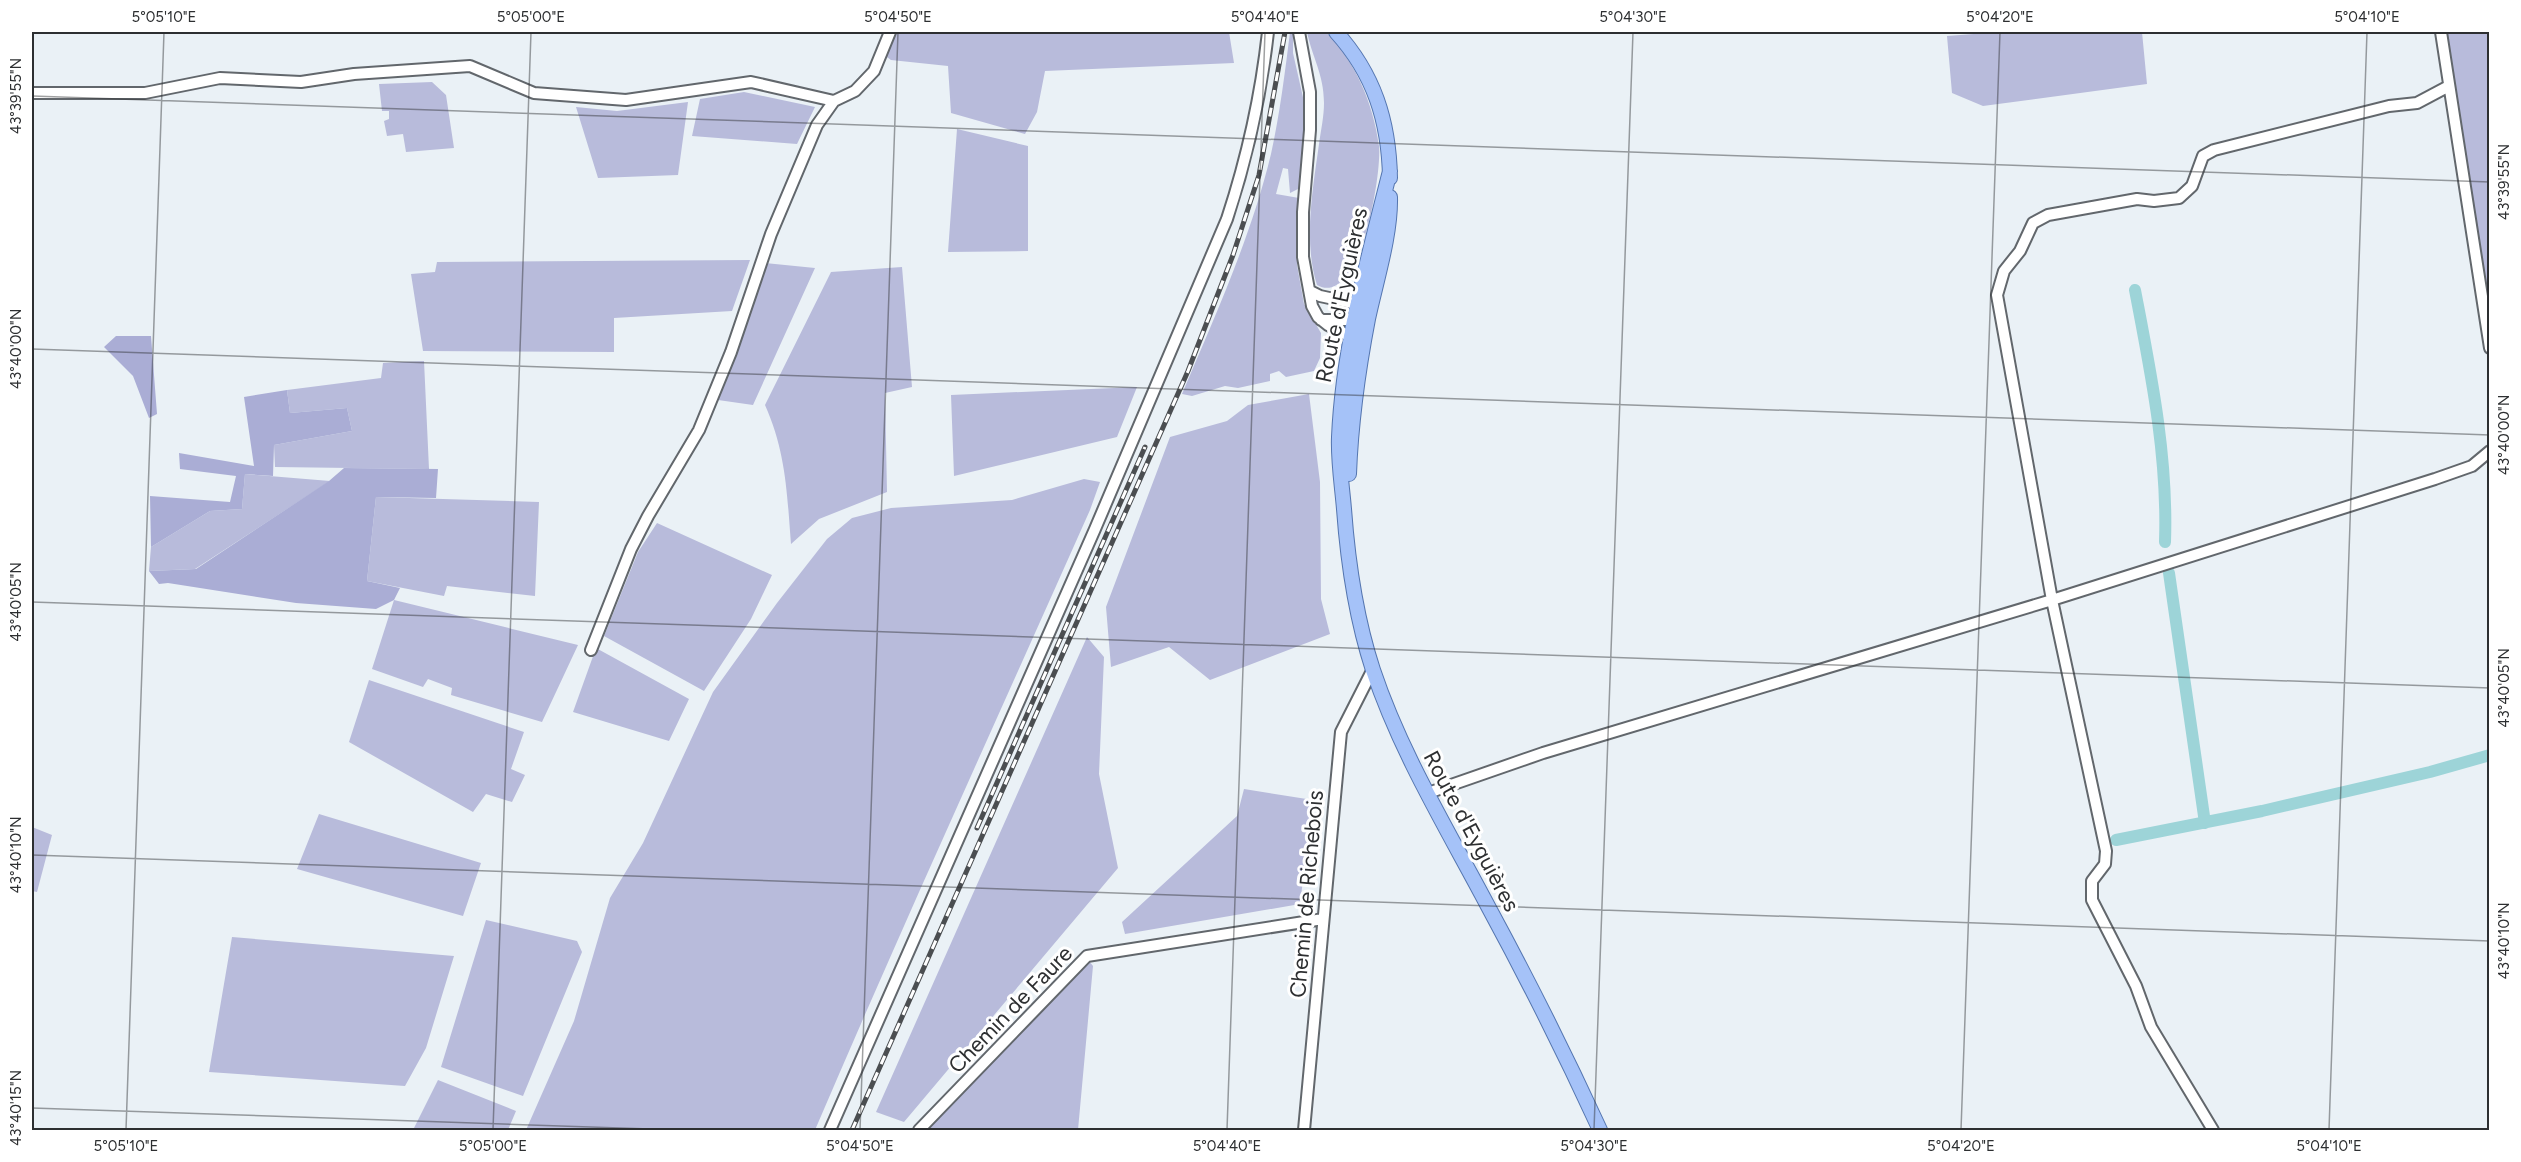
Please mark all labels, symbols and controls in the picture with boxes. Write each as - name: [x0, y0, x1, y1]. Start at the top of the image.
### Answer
- text: 5°05'10"E: [132, 8, 196, 26]
- text: 5°05'00"E: [497, 8, 565, 26]
- text: 5°04'50"E: [864, 8, 932, 26]
- text: 5°04'40"E: [1231, 8, 1299, 26]
- text: 5°04'30"E: [1599, 8, 1667, 26]
- text: 5°04'20"E: [1966, 8, 2034, 26]
- text: 5°04'10"E: [2334, 8, 2400, 26]
- text: 43°39'55"N: [7, 58, 25, 134]
- text: 43°39'55"N: [2495, 144, 2513, 220]
- street label: Route d'Eyguières: [1310, 205, 1373, 385]
- text: 43°40'00"N: [7, 309, 25, 389]
- text: 43°40'00"N: [2495, 395, 2513, 475]
- text: 43°40'05"N: [7, 562, 25, 642]
- text: 43°40'05"N: [2495, 648, 2513, 728]
- street label: Route d'Eyguières: [1418, 746, 1525, 916]
- street label: Chemin de Richebois: [1284, 789, 1329, 999]
- text: 43°40'10"N: [7, 816, 25, 894]
- text: 43°40'10"N: [2495, 902, 2513, 980]
- street label: Chemin de Faure: [943, 940, 1078, 1079]
- text: 43°40'15"N: [7, 1070, 25, 1146]
- text: 5°05'10"E: [94, 1137, 158, 1155]
- text: 5°05'00"E: [459, 1137, 527, 1155]
- text: 5°04'50"E: [826, 1137, 894, 1155]
- text: 5°04'40"E: [1193, 1137, 1261, 1155]
- text: 5°04'30"E: [1560, 1137, 1628, 1155]
- text: 5°04'20"E: [1927, 1137, 1995, 1155]
- text: 5°04'10"E: [2296, 1137, 2362, 1155]

